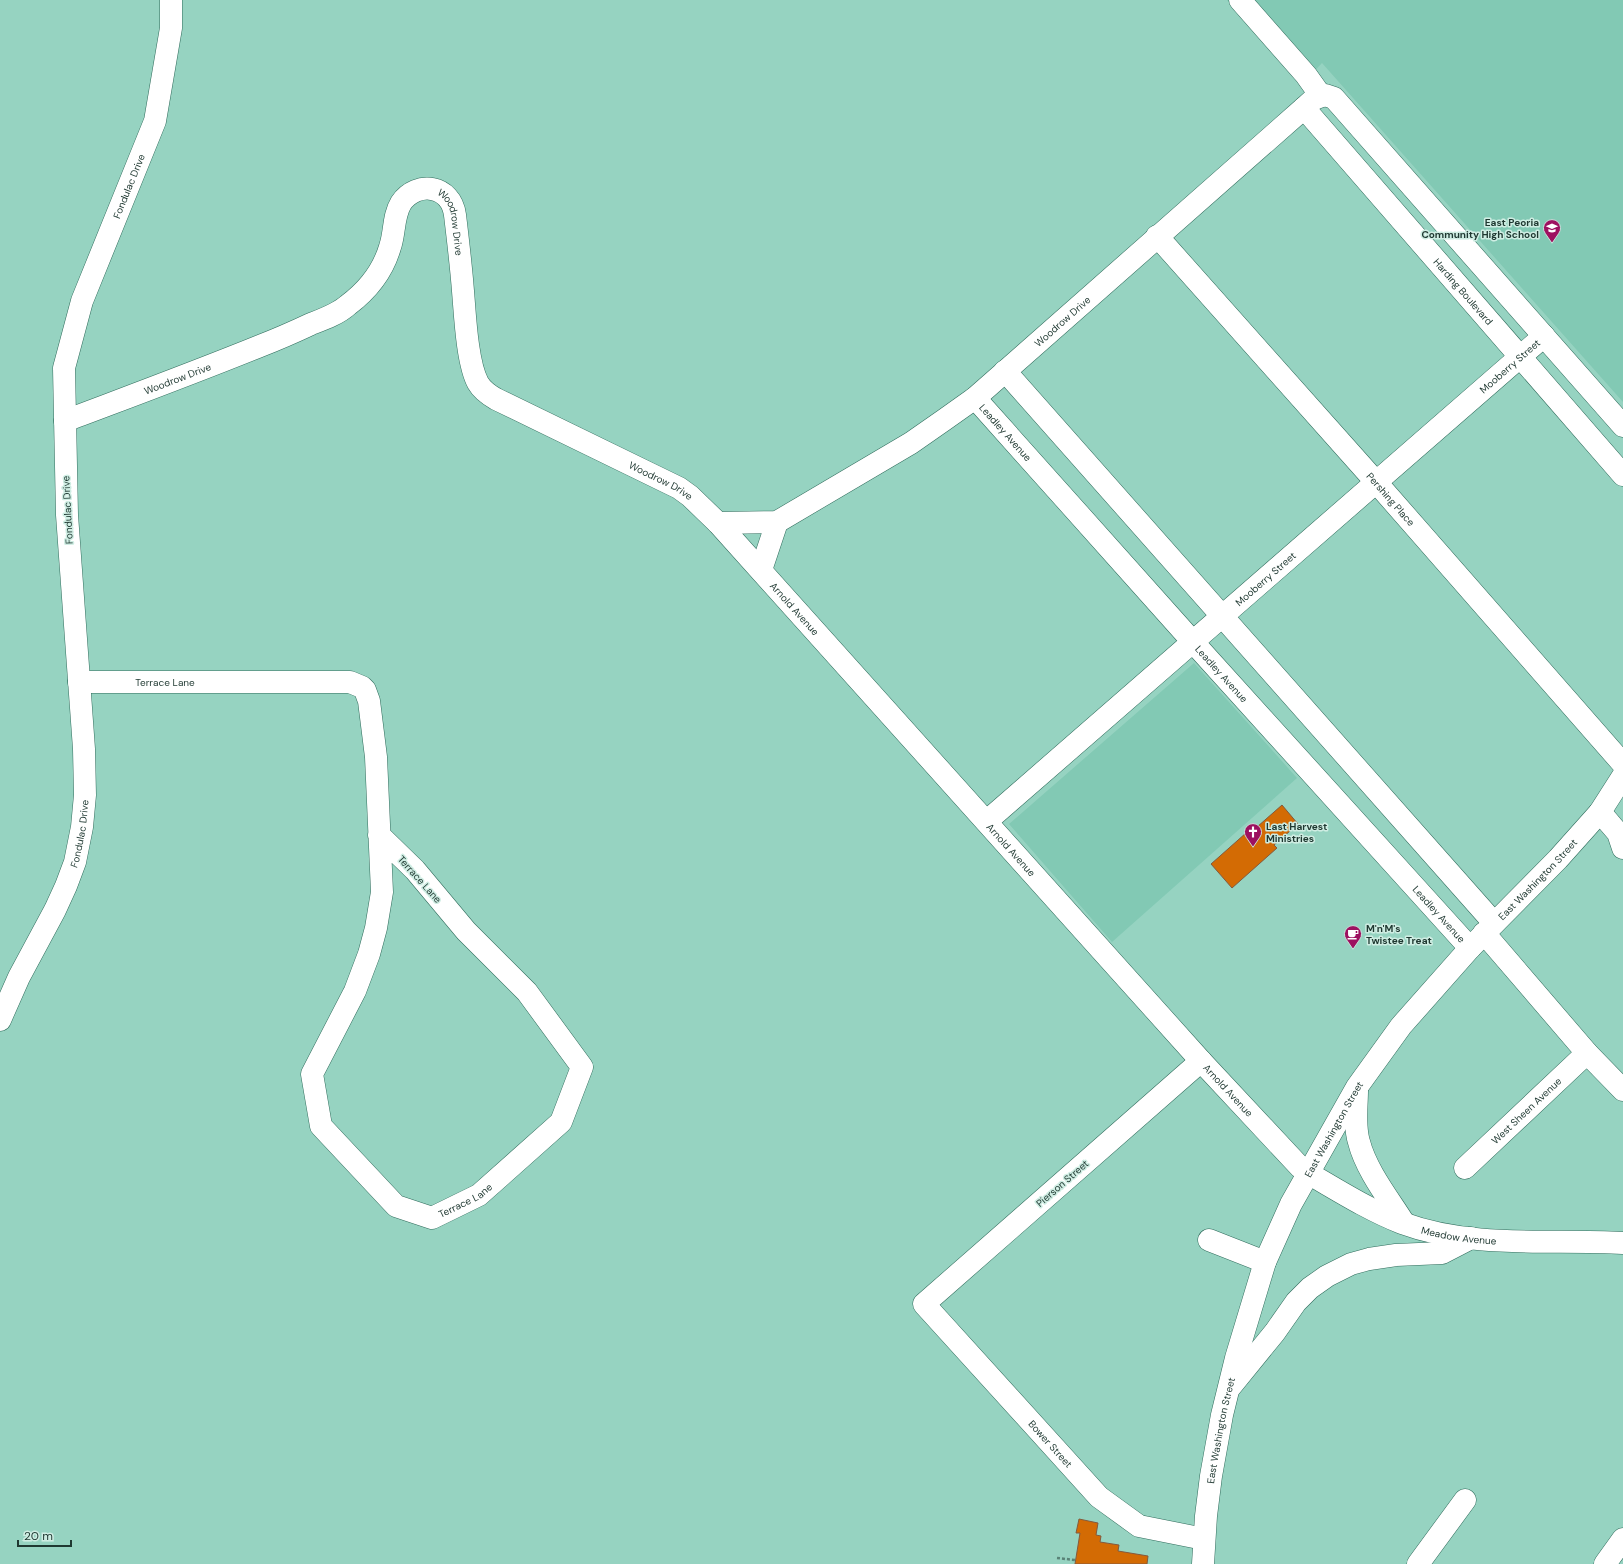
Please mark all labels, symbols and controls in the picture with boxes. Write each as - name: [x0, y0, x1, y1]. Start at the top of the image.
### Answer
- street label: Fondulac Drive: [110, 152, 148, 221]
- street label: Woodrow Drive: [435, 186, 466, 257]
- place label: East Peoria Community High School: [1421, 216, 1539, 241]
- school or university icon: East Peoria Community High School: [1542, 218, 1562, 243]
- street label: Harding Boulevard: [1431, 256, 1496, 328]
- street label: Woodrow Drive: [1032, 293, 1094, 350]
- street label: Mooberry Street: [1477, 336, 1543, 396]
- street label: Woodrow Drive: [142, 360, 213, 398]
- street label: Leadley Avenue: [976, 401, 1034, 464]
- street label: Woodrow Drive: [627, 459, 696, 503]
- street label: Pershing Place: [1364, 470, 1418, 529]
- street label: Fondulac Drive: [59, 475, 76, 545]
- street label: Mooberry Street: [1233, 549, 1299, 609]
- street label: Arnold Avenue: [767, 580, 822, 638]
- street label: Leadley Avenue: [1192, 643, 1251, 706]
- street label: Terrace Lane: [135, 676, 195, 689]
- street label: Fondulac Drive: [67, 799, 92, 870]
- place label: Last Harvest Ministries: [1266, 820, 1327, 845]
- street label: Arnold Avenue: [984, 821, 1038, 880]
- church icon: Last Harvest Ministries: [1243, 822, 1263, 847]
- street label: East Washington Street: [1495, 836, 1580, 923]
- street label: Terrace Lane: [395, 853, 445, 906]
- street label: Leadley Avenue: [1410, 883, 1468, 946]
- place label: M'n'M's Twistee Treat: [1366, 922, 1432, 947]
- cafe icon: M'n'M's Twistee Treat: [1343, 924, 1363, 949]
- street label: Arnold Avenue: [1200, 1062, 1256, 1120]
- street label: West Sheen Avenue: [1489, 1074, 1565, 1147]
- street label: East Washington Street: [1301, 1079, 1366, 1180]
- street label: Pierson Street: [1033, 1157, 1091, 1210]
- street label: Terrace Lane: [436, 1180, 495, 1221]
- street label: Meadow Avenue: [1420, 1224, 1497, 1248]
- street label: East Washington Street: [1204, 1376, 1238, 1484]
- street label: Bower Street: [1025, 1418, 1075, 1471]
- scale bar: [18, 1522, 71, 1548]
- text: 20 m: [24, 1528, 53, 1544]

